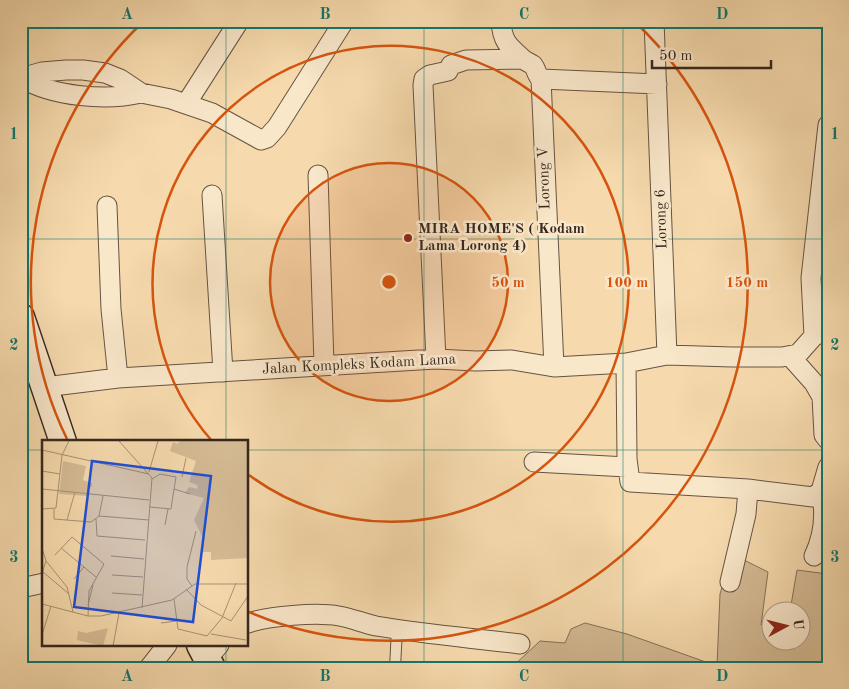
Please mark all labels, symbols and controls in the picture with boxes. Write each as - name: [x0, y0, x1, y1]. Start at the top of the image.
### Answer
- text: A: [121, 7, 133, 23]
- text: B: [319, 7, 331, 23]
- text: C: [519, 7, 529, 23]
- text: D: [716, 7, 728, 23]
- scale bar: [652, 38, 770, 70]
- text: 50 m: [659, 49, 693, 64]
- text: 1: [9, 127, 19, 143]
- text: 1: [830, 127, 840, 143]
- street label: Lorong V: [536, 146, 554, 210]
- street label: Lorong 6: [653, 189, 671, 249]
- place label: MIRA HOME'S ( Kodam Lama Lorong 4): [418, 222, 585, 254]
- marker: MIRA HOME'S ( Kodam Lama Lorong 4): [402, 232, 414, 244]
- centre of rings: [380, 273, 398, 291]
- text: 50 m: [491, 276, 525, 291]
- text: 100 m: [606, 276, 648, 291]
- text: 150 m: [726, 276, 768, 291]
- text: 2: [9, 338, 19, 354]
- text: 2: [830, 338, 840, 354]
- street label: Jalan Kompleks Kodam Lama: [262, 352, 457, 378]
- inset map: [42, 440, 249, 646]
- text: 3: [9, 550, 19, 566]
- text: 3: [830, 550, 840, 566]
- north arrow: [762, 602, 812, 652]
- text: U: [790, 618, 806, 631]
- text: A: [121, 669, 133, 685]
- text: B: [319, 669, 331, 685]
- text: C: [519, 669, 529, 685]
- text: D: [716, 669, 728, 685]

